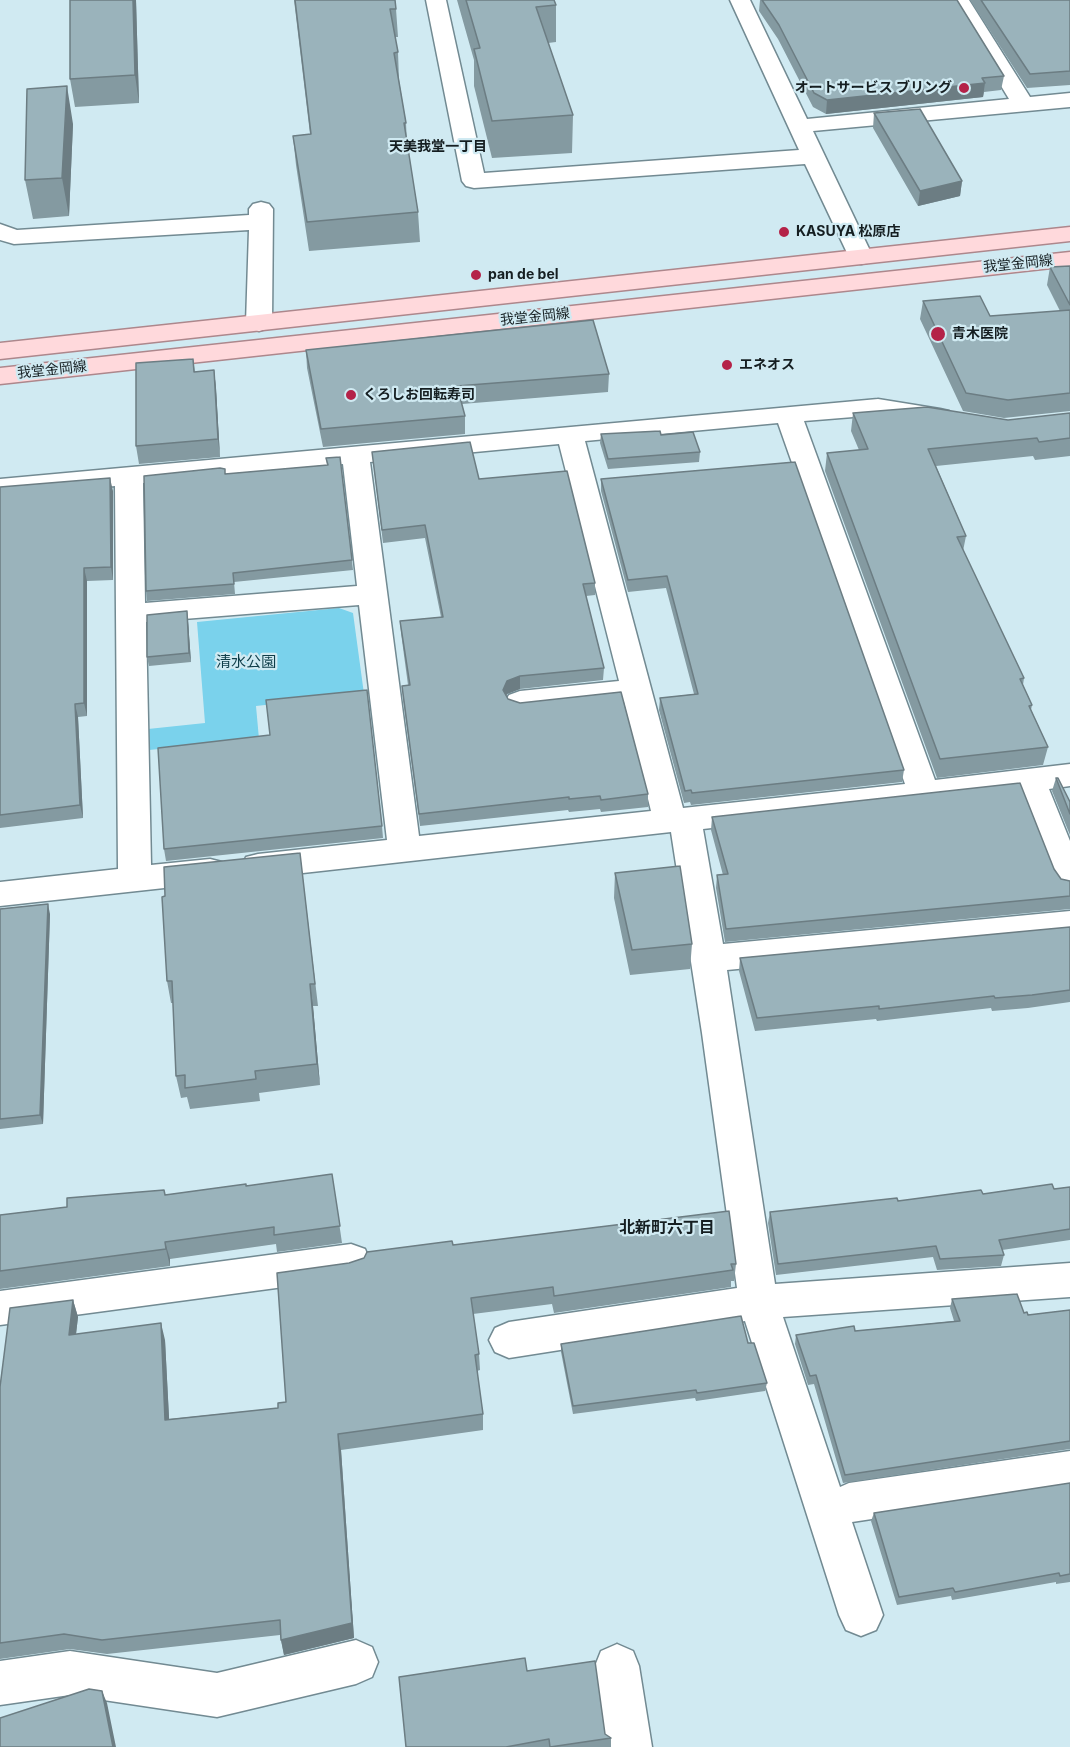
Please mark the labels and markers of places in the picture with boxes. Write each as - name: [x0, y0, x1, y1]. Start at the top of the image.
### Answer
- place label: オートサービス ブリング: [795, 80, 952, 96]
- marker: オートサービス ブリング: [957, 81, 971, 95]
- place label: KASUYA 松原店: [796, 224, 901, 240]
- marker: KASUYA 松原店: [777, 225, 791, 239]
- place label: pan de bel: [488, 267, 559, 283]
- marker: pan de bel: [469, 268, 483, 282]
- marker: 青木医院: [929, 325, 947, 343]
- place label: 青木医院: [952, 326, 1008, 342]
- place label: エネオス: [739, 357, 795, 373]
- marker: エネオス: [720, 358, 734, 372]
- place label: くろしお回転寿司: [363, 387, 475, 403]
- marker: くろしお回転寿司: [344, 388, 358, 402]

